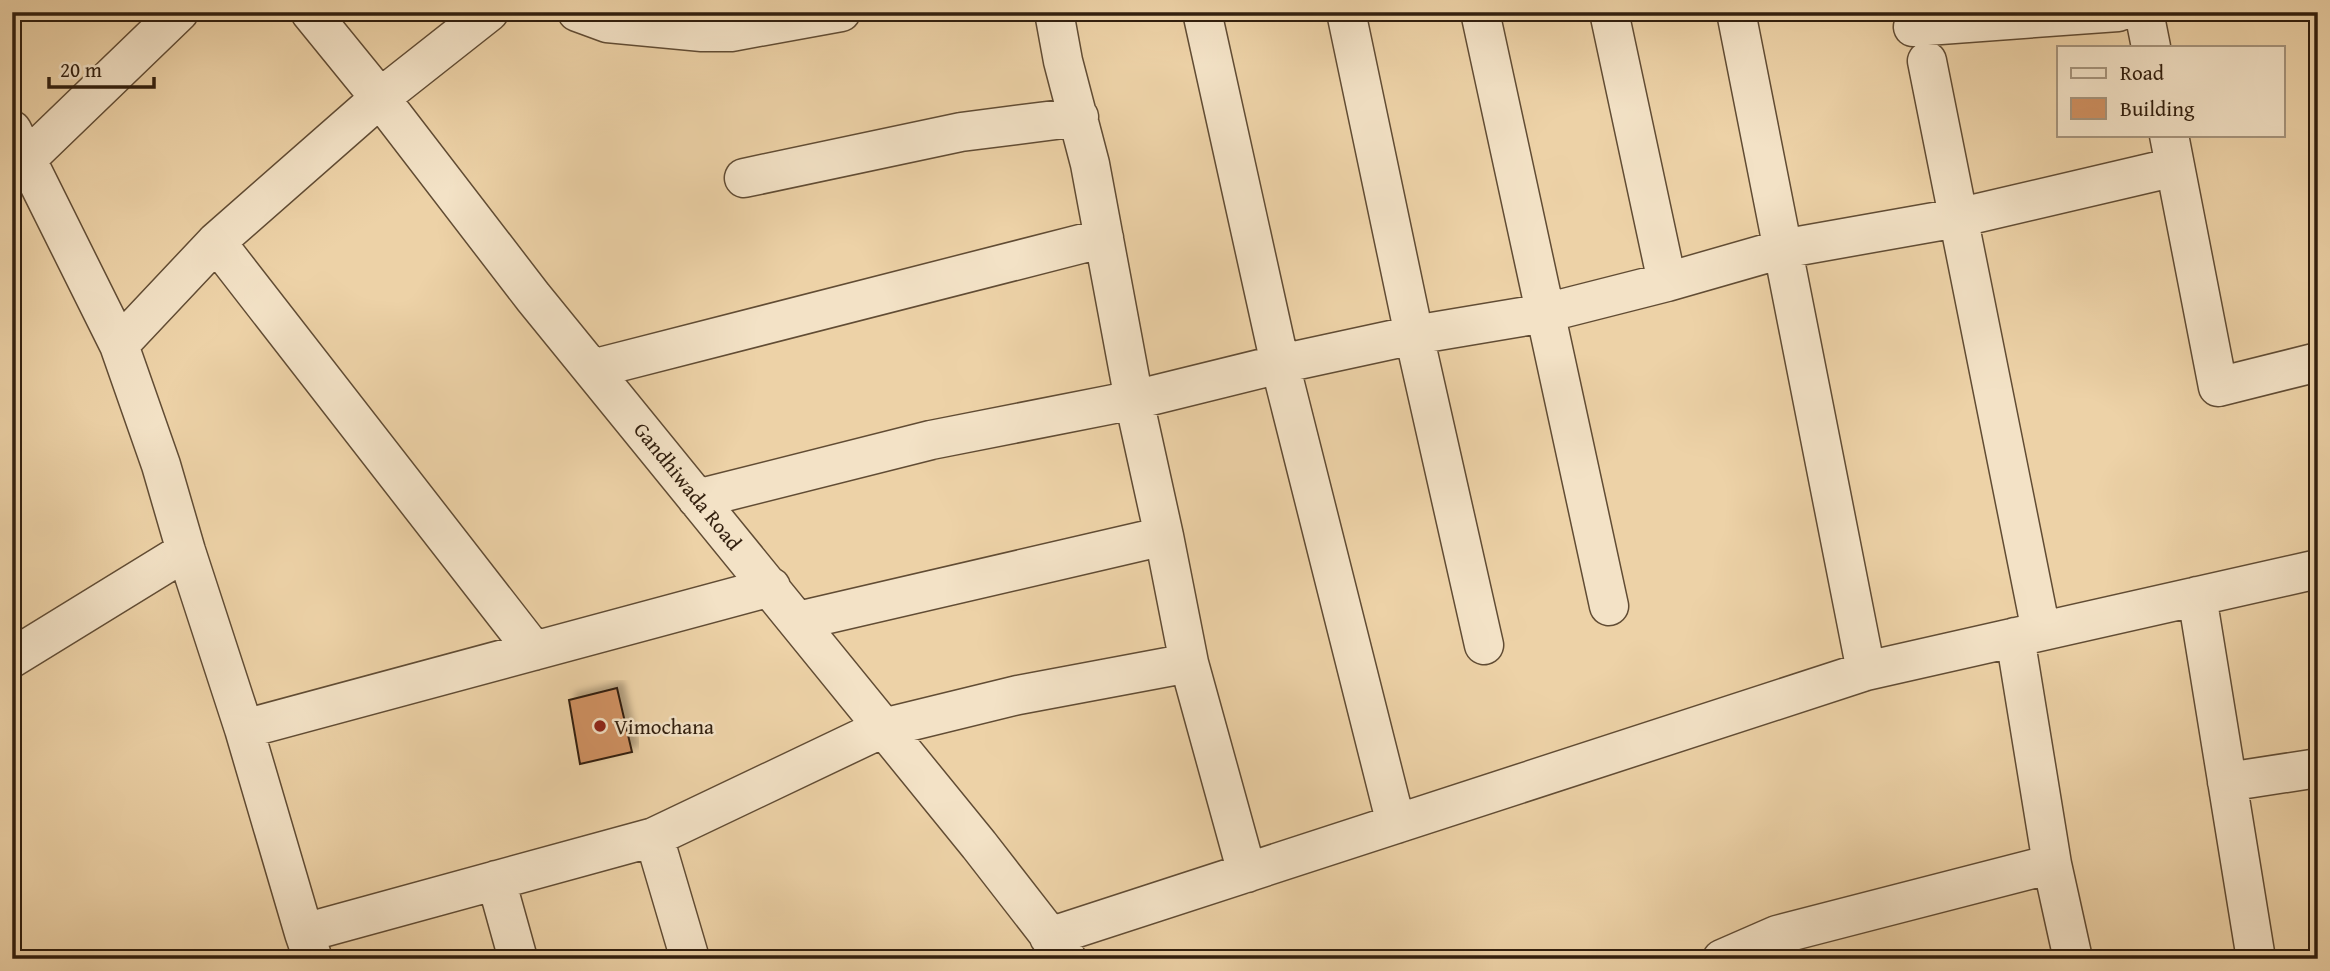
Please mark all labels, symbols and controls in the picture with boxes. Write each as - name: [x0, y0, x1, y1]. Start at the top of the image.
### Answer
- scale bar: [49, 46, 154, 90]
- legend: [2057, 46, 2284, 136]
- text: 20 m: [60, 54, 102, 85]
- text: Road: [2120, 57, 2165, 88]
- text: Building: [2120, 93, 2195, 124]
- street label: Gandhiwada Road: [626, 415, 750, 557]
- place label: Vimochana: [614, 711, 714, 742]
- marker: Vimochana: [592, 718, 608, 734]

